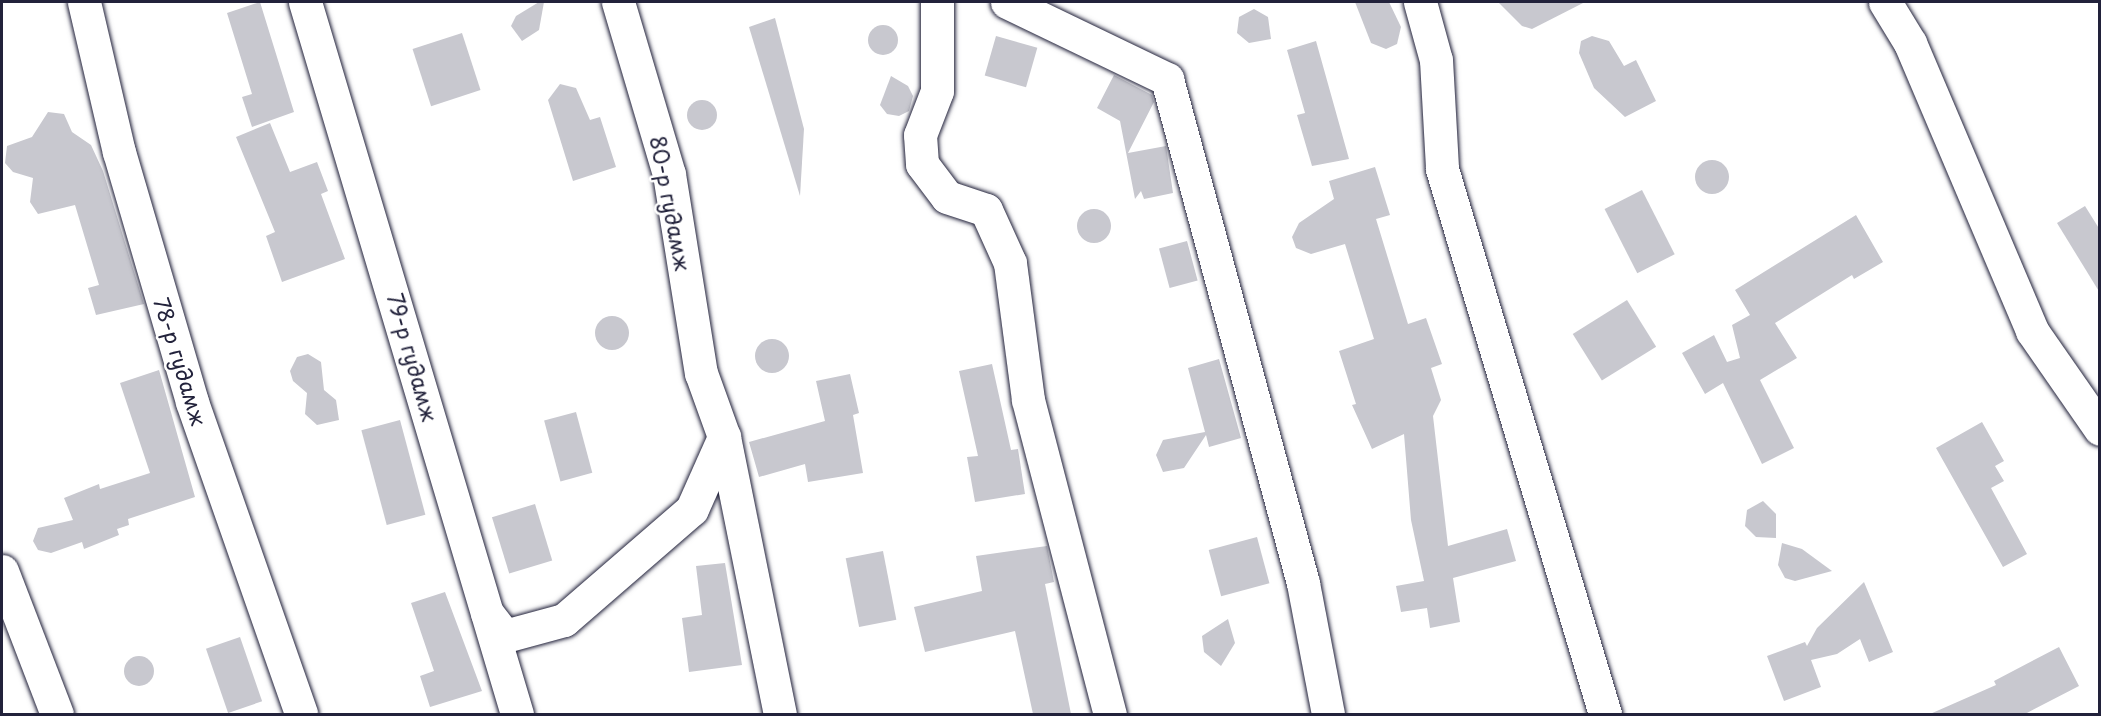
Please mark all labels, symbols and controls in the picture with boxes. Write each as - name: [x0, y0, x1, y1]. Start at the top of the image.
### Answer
- street label: 80-р гудамж: [646, 133, 696, 273]
- street label: 79-р гудамж: [383, 290, 443, 424]
- street label: 78-р гудамж: [150, 294, 212, 428]

